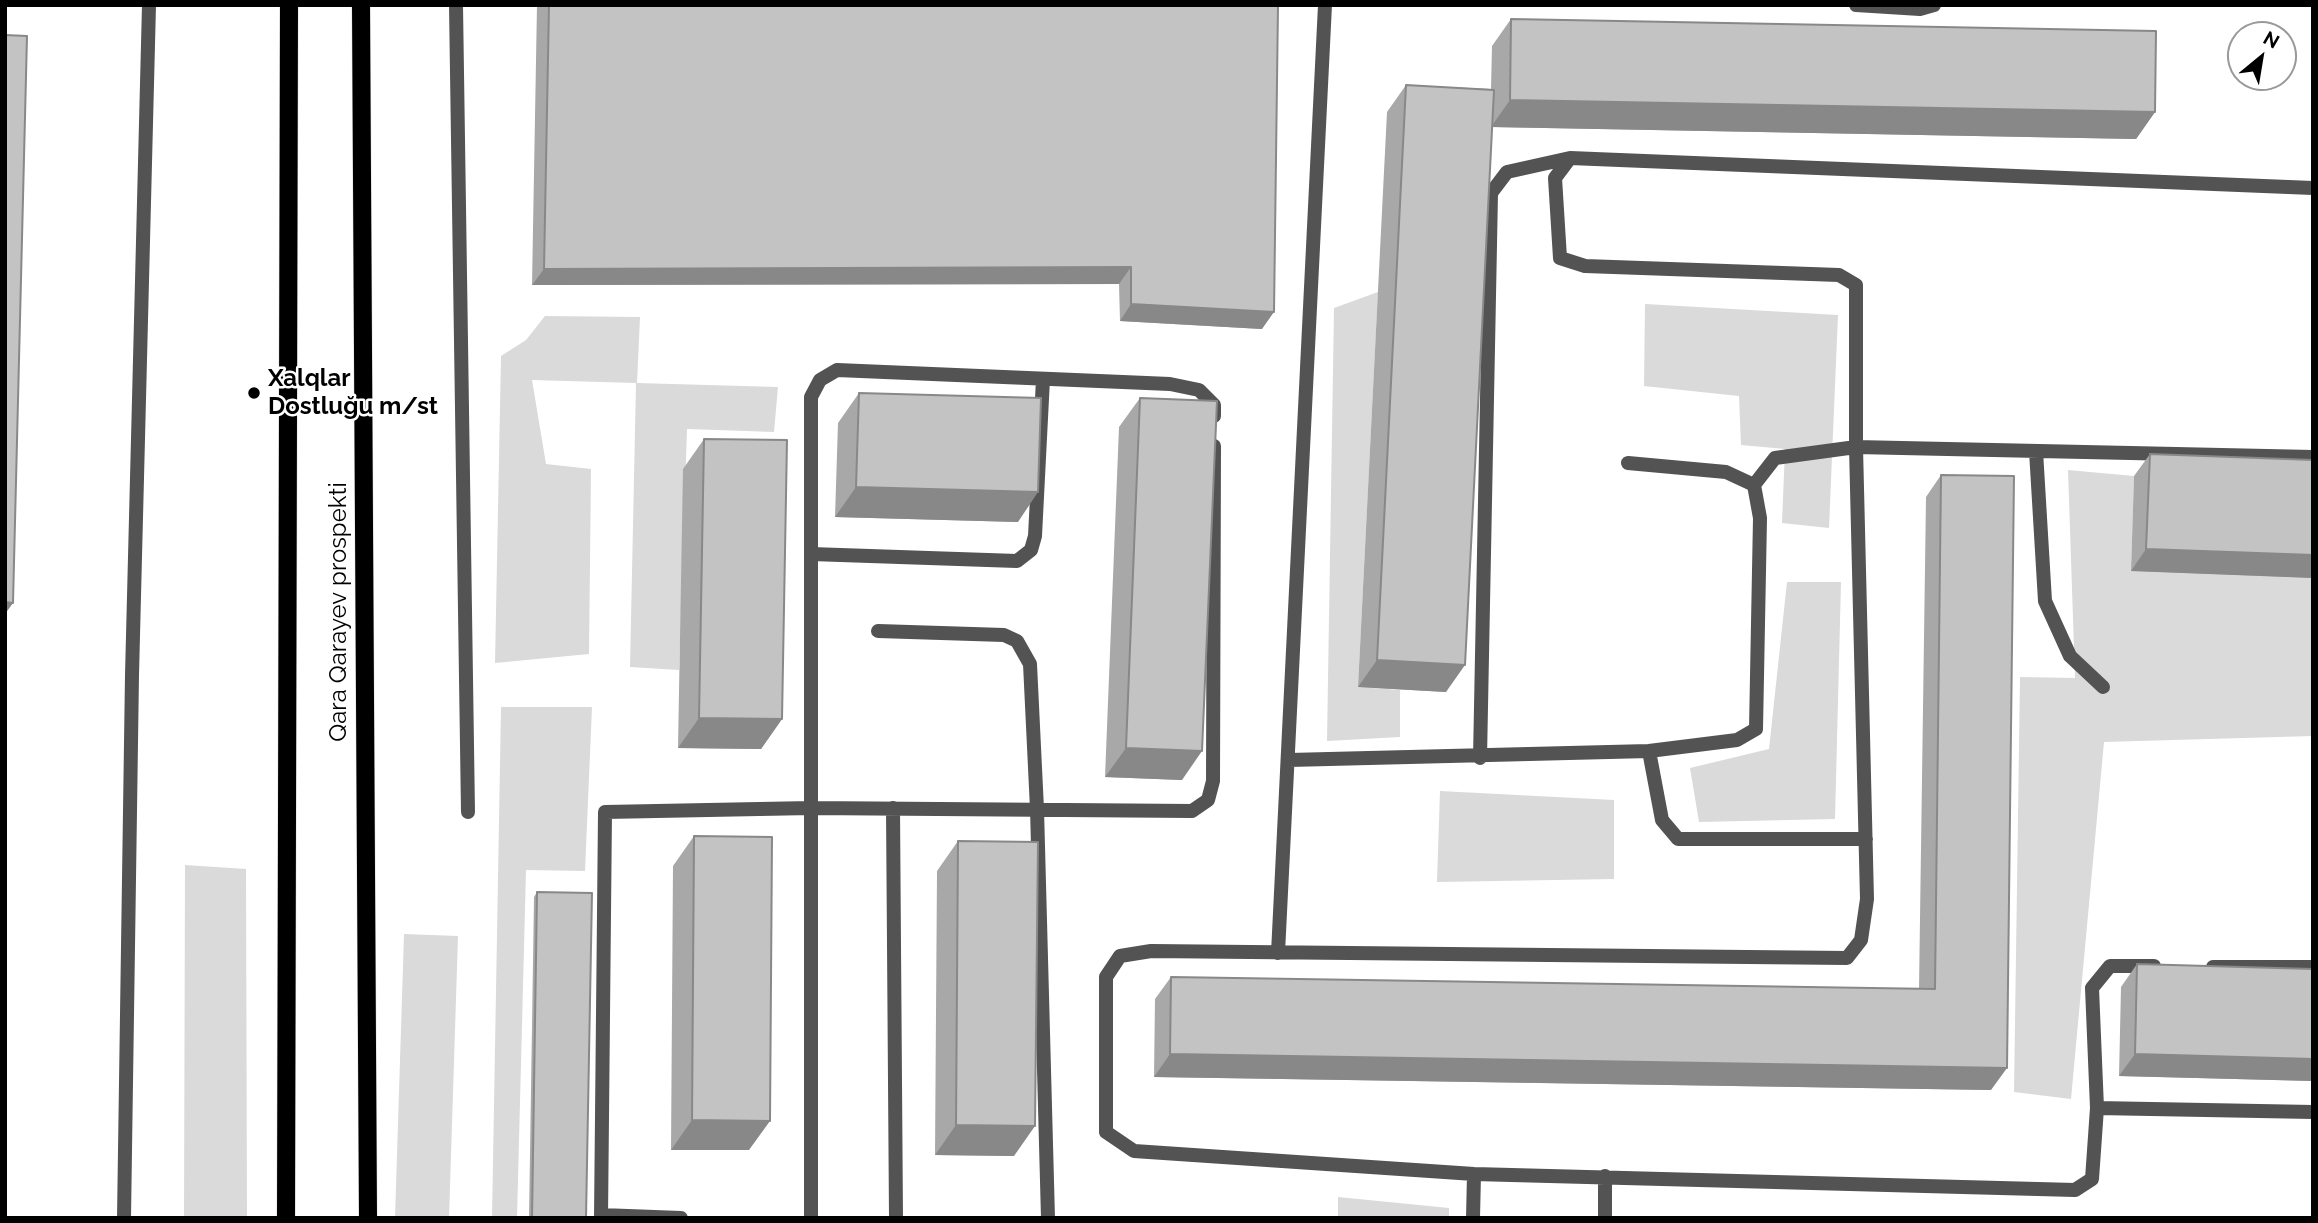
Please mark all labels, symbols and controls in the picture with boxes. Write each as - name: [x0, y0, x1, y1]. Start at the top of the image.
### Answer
- north arrow: [2227, 21, 2297, 91]
- text: N: [2260, 26, 2283, 53]
- place label: Xalqlar Dostluğu m/st: [268, 365, 438, 421]
- marker: Xalqlar Dostluğu m/st: [246, 385, 262, 401]
- street label: Qara Qarayev prospekti: [325, 482, 353, 742]

